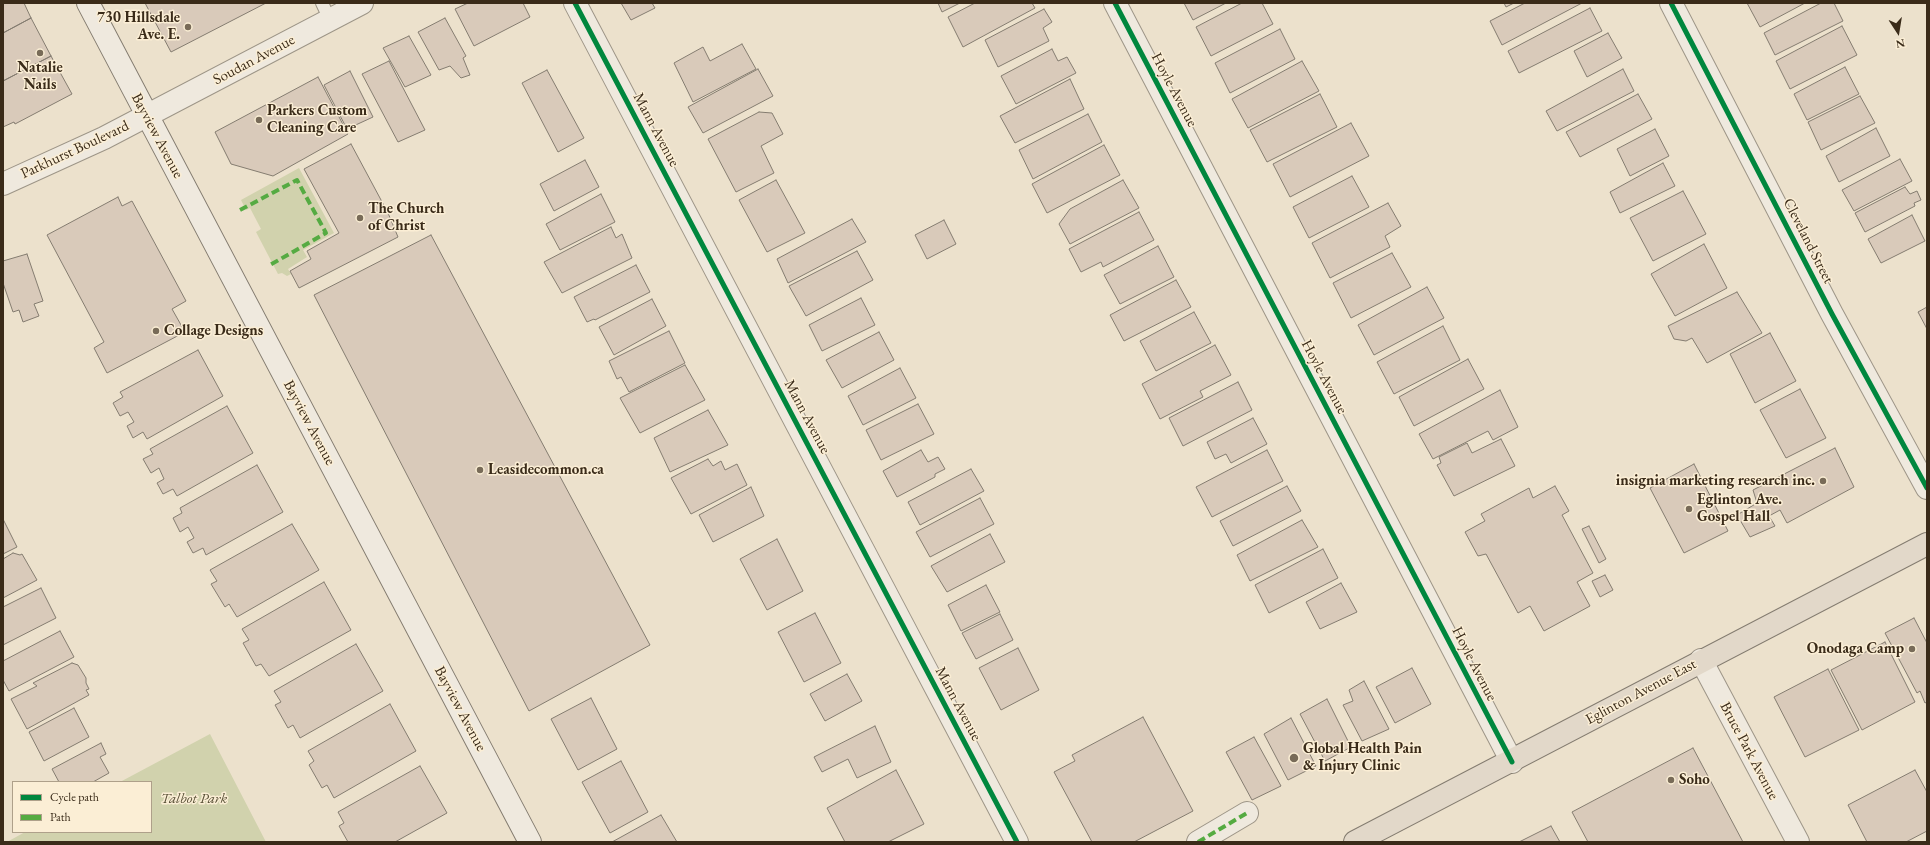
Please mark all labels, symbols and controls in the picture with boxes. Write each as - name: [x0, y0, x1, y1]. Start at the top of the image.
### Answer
- place label: 730 Hillsdale Ave. E.: [97, 9, 180, 44]
- north arrow: [1878, 12, 1918, 52]
- marker: 730 Hillsdale Ave. E.: [183, 22, 193, 32]
- street label: Soudan Avenue: [210, 31, 298, 89]
- text: N: [1895, 36, 1906, 52]
- marker: Natalie Nails: [35, 48, 45, 58]
- street label: Hoyle Avenue: [1147, 50, 1201, 130]
- place label: Natalie Nails: [17, 59, 63, 94]
- street label: Bayview Avenue: [127, 90, 187, 182]
- street label: Mann Avenue: [629, 90, 683, 170]
- place label: Parkers Custom Cleaning Care: [267, 102, 367, 137]
- marker: Parkers Custom Cleaning Care: [254, 115, 264, 125]
- street label: Parkhurst Boulevard: [18, 117, 132, 183]
- street label: Cleveland Street: [1779, 195, 1837, 287]
- place label: The Church of Christ: [368, 200, 444, 235]
- marker: The Church of Christ: [355, 213, 365, 223]
- place label: Collage Designs: [164, 322, 263, 340]
- marker: Collage Designs: [151, 326, 161, 336]
- street label: Hoyle Avenue: [1297, 337, 1351, 417]
- street label: Bayview Avenue: [279, 377, 339, 469]
- street label: Mann Avenue: [780, 377, 834, 457]
- place label: Leasidecommon.ca: [488, 461, 604, 479]
- marker: Leasidecommon.ca: [475, 465, 485, 475]
- place label: insignia marketing research inc.: [1616, 472, 1815, 490]
- marker: insignia marketing research inc.: [1818, 476, 1828, 486]
- place label: Eglinton Ave. Gospel Hall: [1697, 491, 1782, 526]
- marker: Eglinton Ave. Gospel Hall: [1684, 504, 1694, 514]
- street label: Hoyle Avenue: [1448, 624, 1500, 704]
- place label: Onodaga Camp: [1807, 640, 1904, 658]
- marker: Onodaga Camp: [1907, 644, 1917, 654]
- street label: Eglinton Avenue East: [1583, 655, 1699, 729]
- street label: Bayview Avenue: [430, 663, 490, 755]
- street label: Mann Avenue: [931, 664, 985, 744]
- street label: Bruce Park Avenue: [1716, 699, 1782, 803]
- place label: Global Health Pain & Injury Clinic: [1303, 740, 1422, 775]
- marker: Global Health Pain & Injury Clinic: [1288, 752, 1300, 764]
- place label: Soho: [1679, 771, 1710, 789]
- marker: Soho: [1666, 775, 1676, 785]
- legend: [12, 781, 152, 833]
- text: Cycle path: [50, 789, 99, 805]
- park label: Talbot Park: [161, 790, 227, 808]
- text: Path: [50, 809, 71, 825]

